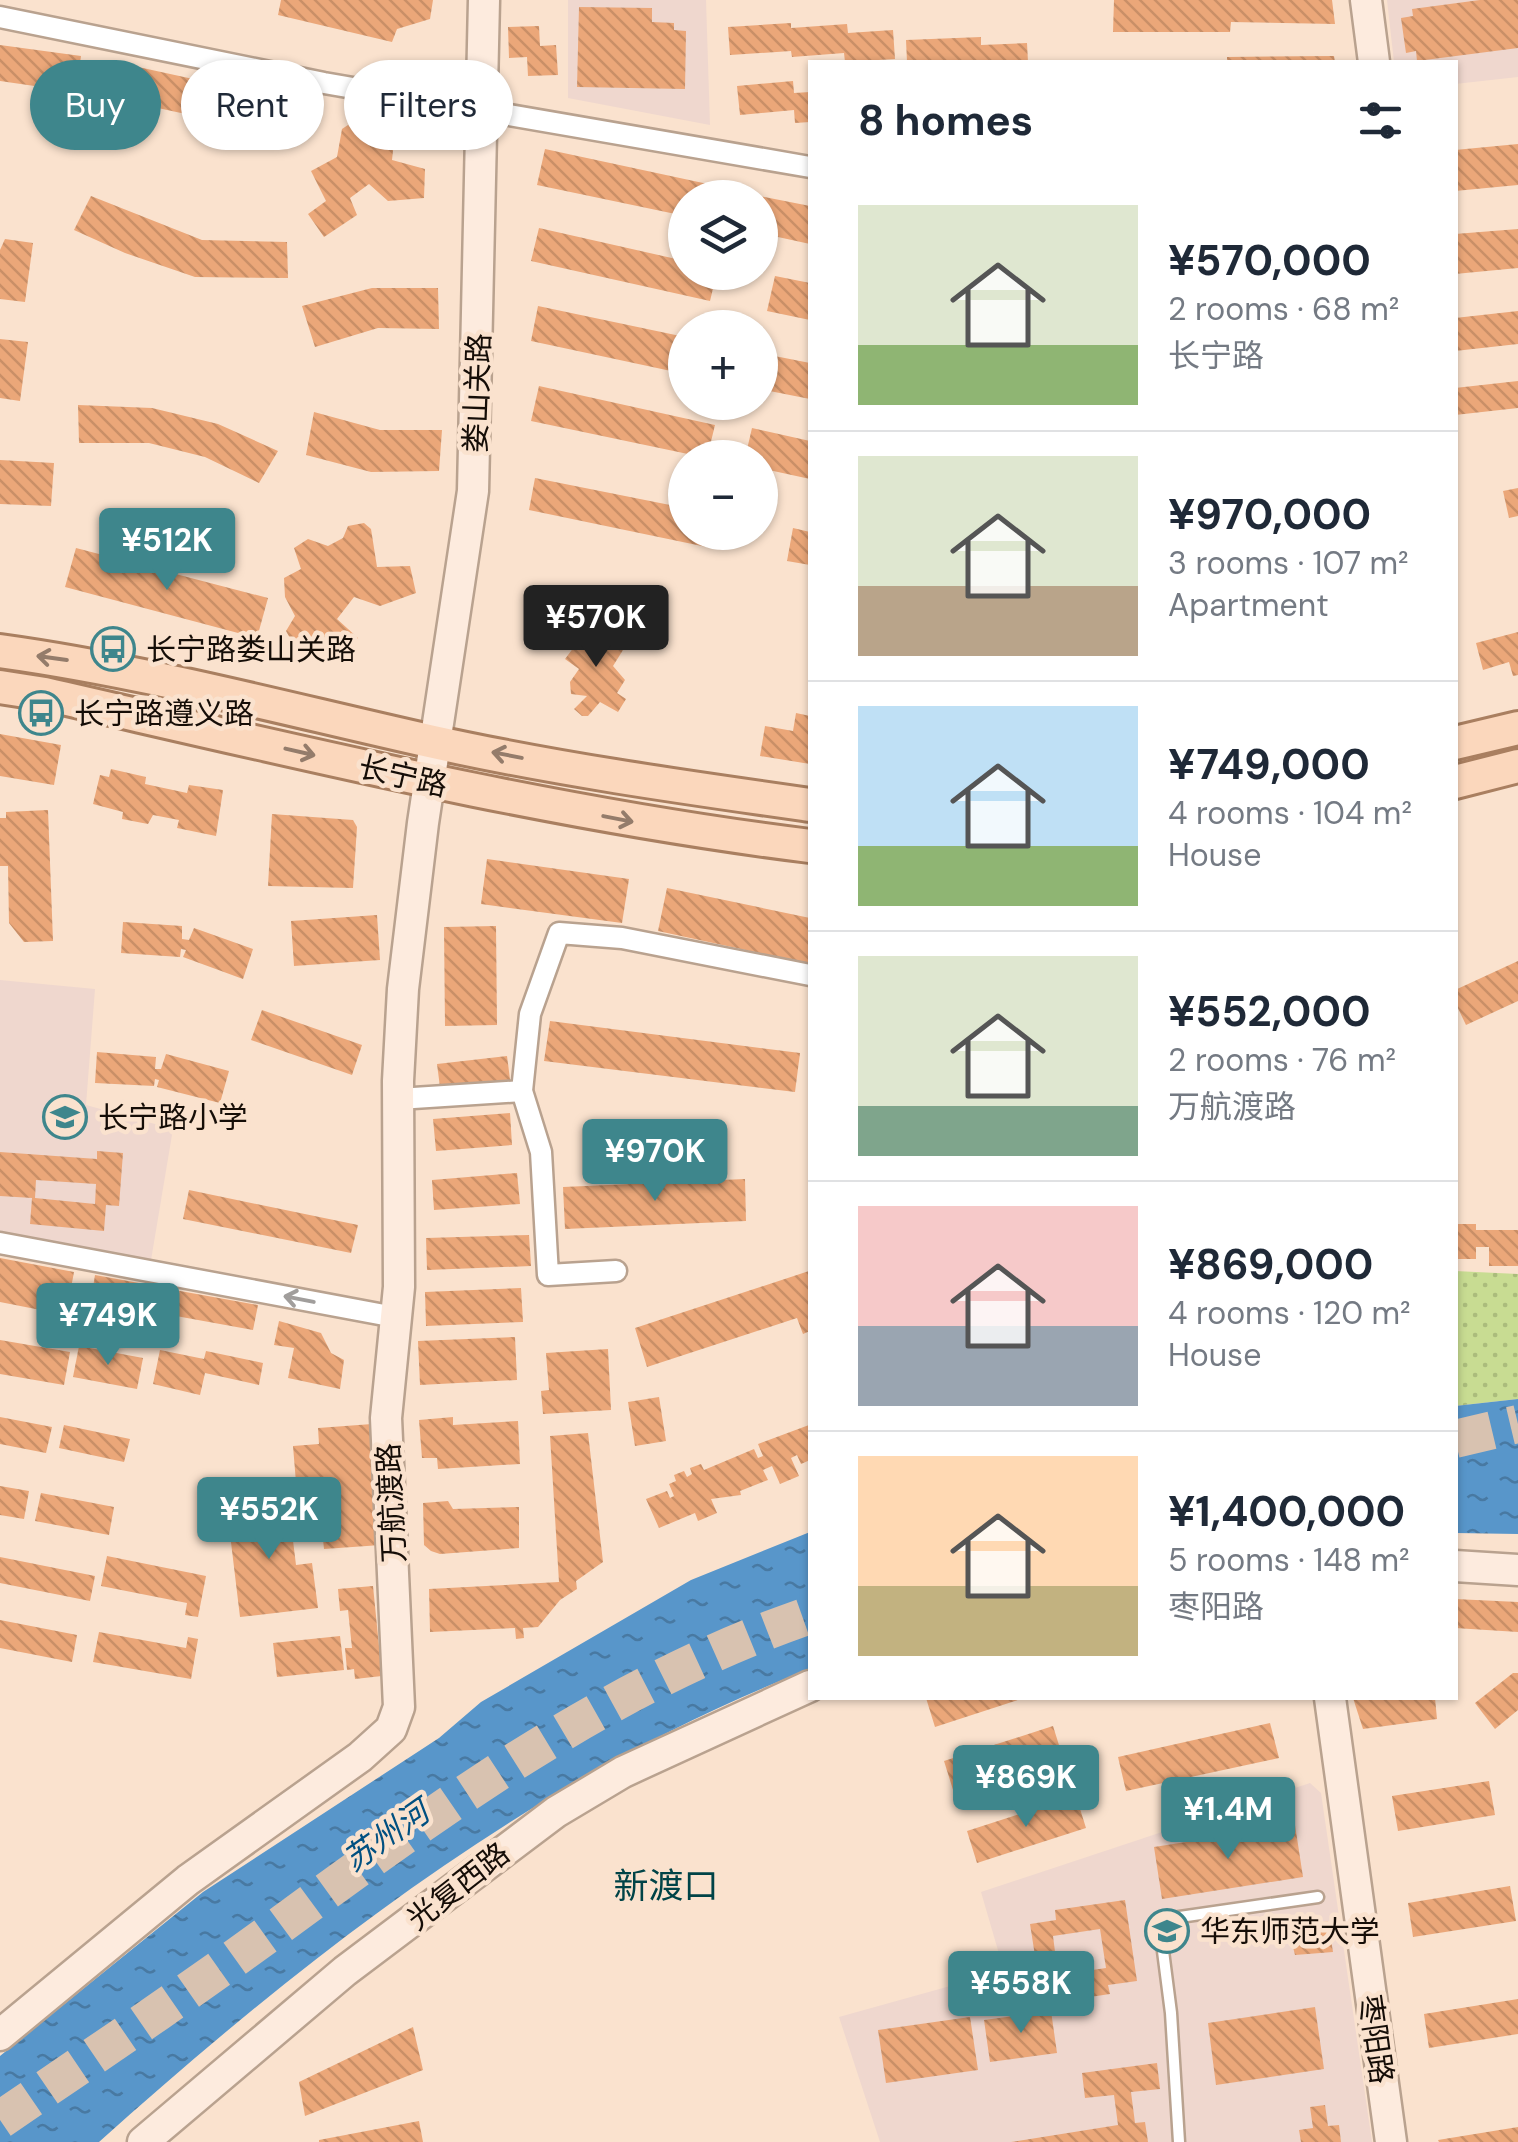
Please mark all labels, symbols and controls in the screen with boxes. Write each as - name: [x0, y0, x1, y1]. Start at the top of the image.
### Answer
- chip: Buy: [30, 60, 161, 150]
- chip: Rent: [181, 60, 324, 150]
- chip: Filters: [344, 60, 513, 150]
- text: 8 homes: [858, 93, 1033, 148]
- icon: filters: [1353, 93, 1408, 148]
- map controls: [668, 180, 778, 550]
- button: layers: [668, 180, 778, 290]
- text: ¥570,000: [1168, 233, 1371, 288]
- icon: home: [938, 245, 1058, 365]
- text: 2 rooms · 68 m²: [1168, 288, 1399, 330]
- button: +: [668, 310, 778, 420]
- street label: 娄山关路: [455, 332, 499, 454]
- text: 长宁路: [1168, 335, 1264, 377]
- button: −: [668, 440, 778, 550]
- text: ¥970,000: [1168, 487, 1371, 542]
- icon: home: [938, 496, 1058, 616]
- pin: ¥512K: [97, 508, 237, 593]
- text: ¥512K: [121, 519, 213, 561]
- text: 3 rooms · 107 m²: [1168, 542, 1409, 584]
- text: Apartment: [1168, 584, 1329, 626]
- pin: ¥570K: [526, 585, 666, 670]
- text: ¥570K: [546, 596, 646, 638]
- bus stop icon: 长宁路娄山关路: [90, 626, 136, 672]
- place label: 长宁路娄山关路: [146, 630, 356, 669]
- one-way arrow: [36, 649, 69, 667]
- bus stop icon: 长宁路遵义路: [18, 690, 64, 736]
- place label: 长宁路遵义路: [74, 694, 254, 733]
- text: ¥749,000: [1168, 737, 1370, 792]
- one-way arrow: [283, 744, 315, 762]
- one-way arrow: [491, 745, 523, 764]
- icon: home: [938, 746, 1058, 866]
- street label: 长宁路: [355, 747, 451, 805]
- text: 4 rooms · 104 m²: [1168, 792, 1412, 834]
- one-way arrow: [601, 811, 633, 830]
- text: House: [1168, 834, 1261, 876]
- text: ¥552,000: [1168, 984, 1371, 1039]
- icon: home: [938, 996, 1058, 1116]
- text: 2 rooms · 76 m²: [1168, 1039, 1396, 1081]
- text: 万航渡路: [1168, 1086, 1296, 1128]
- school or university icon: 长宁路小学: [42, 1094, 88, 1140]
- place label: 长宁路小学: [98, 1098, 248, 1137]
- pin: ¥970K: [585, 1119, 725, 1204]
- text: ¥970K: [604, 1130, 706, 1172]
- text: ¥869,000: [1168, 1237, 1373, 1292]
- icon: home: [938, 1246, 1058, 1366]
- pin: ¥749K: [38, 1283, 178, 1368]
- one-way arrow: [284, 1289, 316, 1308]
- text: 4 rooms · 120 m²: [1168, 1292, 1411, 1334]
- text: ¥749K: [58, 1294, 158, 1336]
- text: House: [1168, 1334, 1261, 1376]
- street label: 万航渡路: [368, 1442, 414, 1564]
- pin: ¥552K: [199, 1477, 339, 1562]
- text: ¥1,400,000: [1168, 1484, 1405, 1539]
- text: ¥552K: [219, 1488, 319, 1530]
- icon: home: [938, 1496, 1058, 1616]
- text: 5 rooms · 148 m²: [1168, 1539, 1410, 1581]
- text: 枣阳路: [1168, 1586, 1264, 1628]
- pin: ¥869K: [956, 1745, 1096, 1830]
- text: ¥869K: [975, 1756, 1077, 1798]
- pin: ¥1.4M: [1158, 1777, 1298, 1862]
- water label: 苏州河: [335, 1788, 442, 1881]
- text: ¥1.4M: [1183, 1788, 1273, 1830]
- street label: 光复西路: [399, 1834, 517, 1938]
- district label: 新渡口: [613, 1863, 719, 1909]
- school or university icon: 华东师范大学: [1144, 1908, 1190, 1954]
- place label: 华东师范大学: [1200, 1912, 1380, 1951]
- pin: ¥558K: [951, 1951, 1091, 2036]
- text: ¥558K: [970, 1962, 1072, 2004]
- street label: 枣阳路: [1350, 1992, 1402, 2086]

